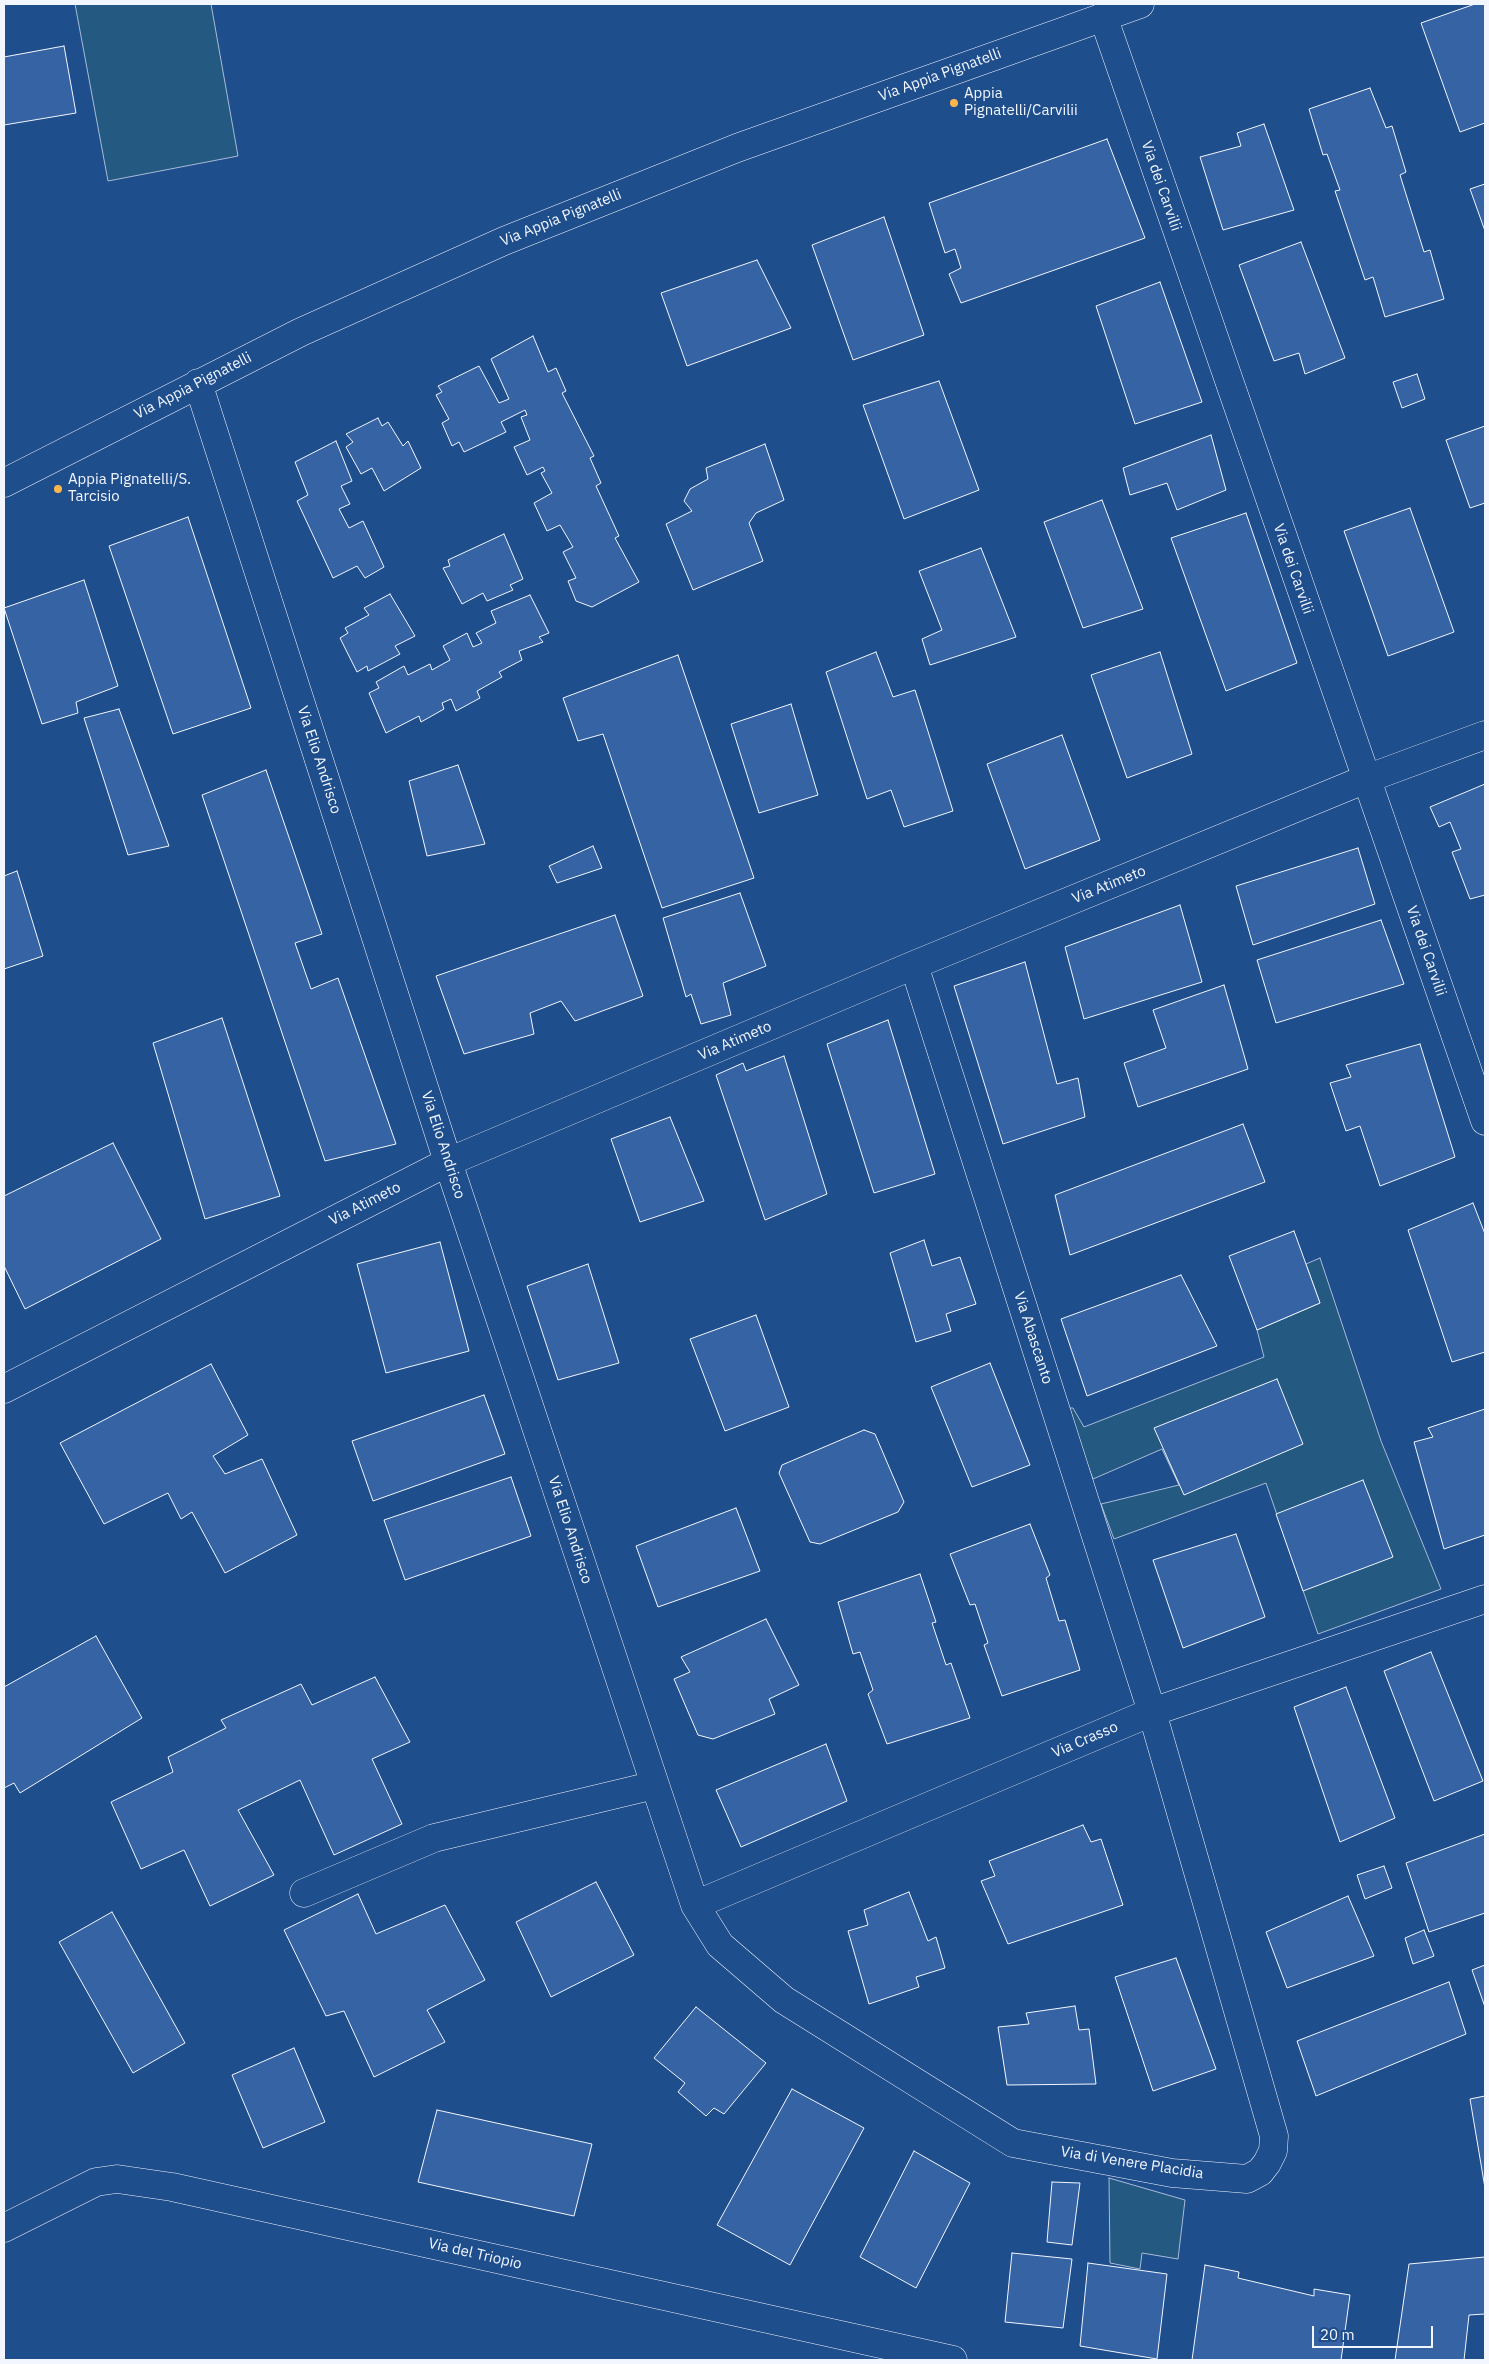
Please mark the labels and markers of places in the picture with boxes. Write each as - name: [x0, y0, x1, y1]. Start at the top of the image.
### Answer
- place label: Appia Pignatelli/Carvilii: [964, 85, 1078, 120]
- marker: Appia Pignatelli/Carvilii: [948, 97, 960, 109]
- place label: Appia Pignatelli/S. Tarcisio: [68, 471, 191, 506]
- marker: Appia Pignatelli/S. Tarcisio: [52, 483, 64, 495]

